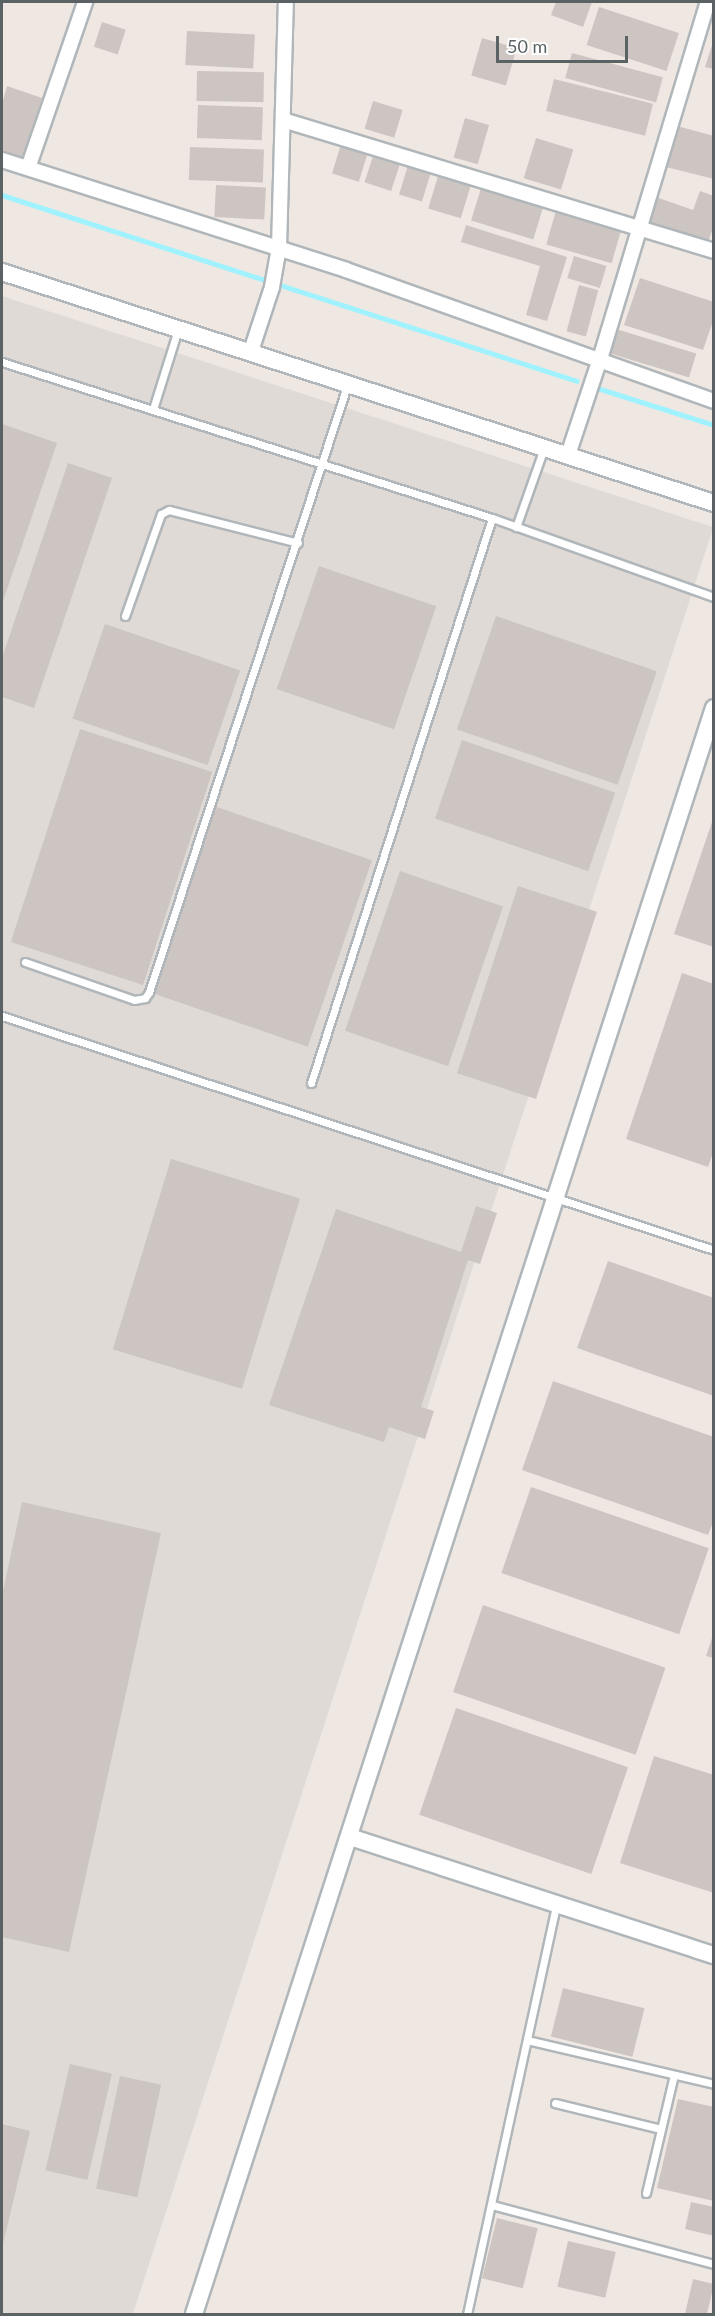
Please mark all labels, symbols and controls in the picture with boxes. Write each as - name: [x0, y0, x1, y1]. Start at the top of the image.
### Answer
- scale bar: [499, 24, 631, 62]
- text: 50 m: [507, 35, 547, 57]

